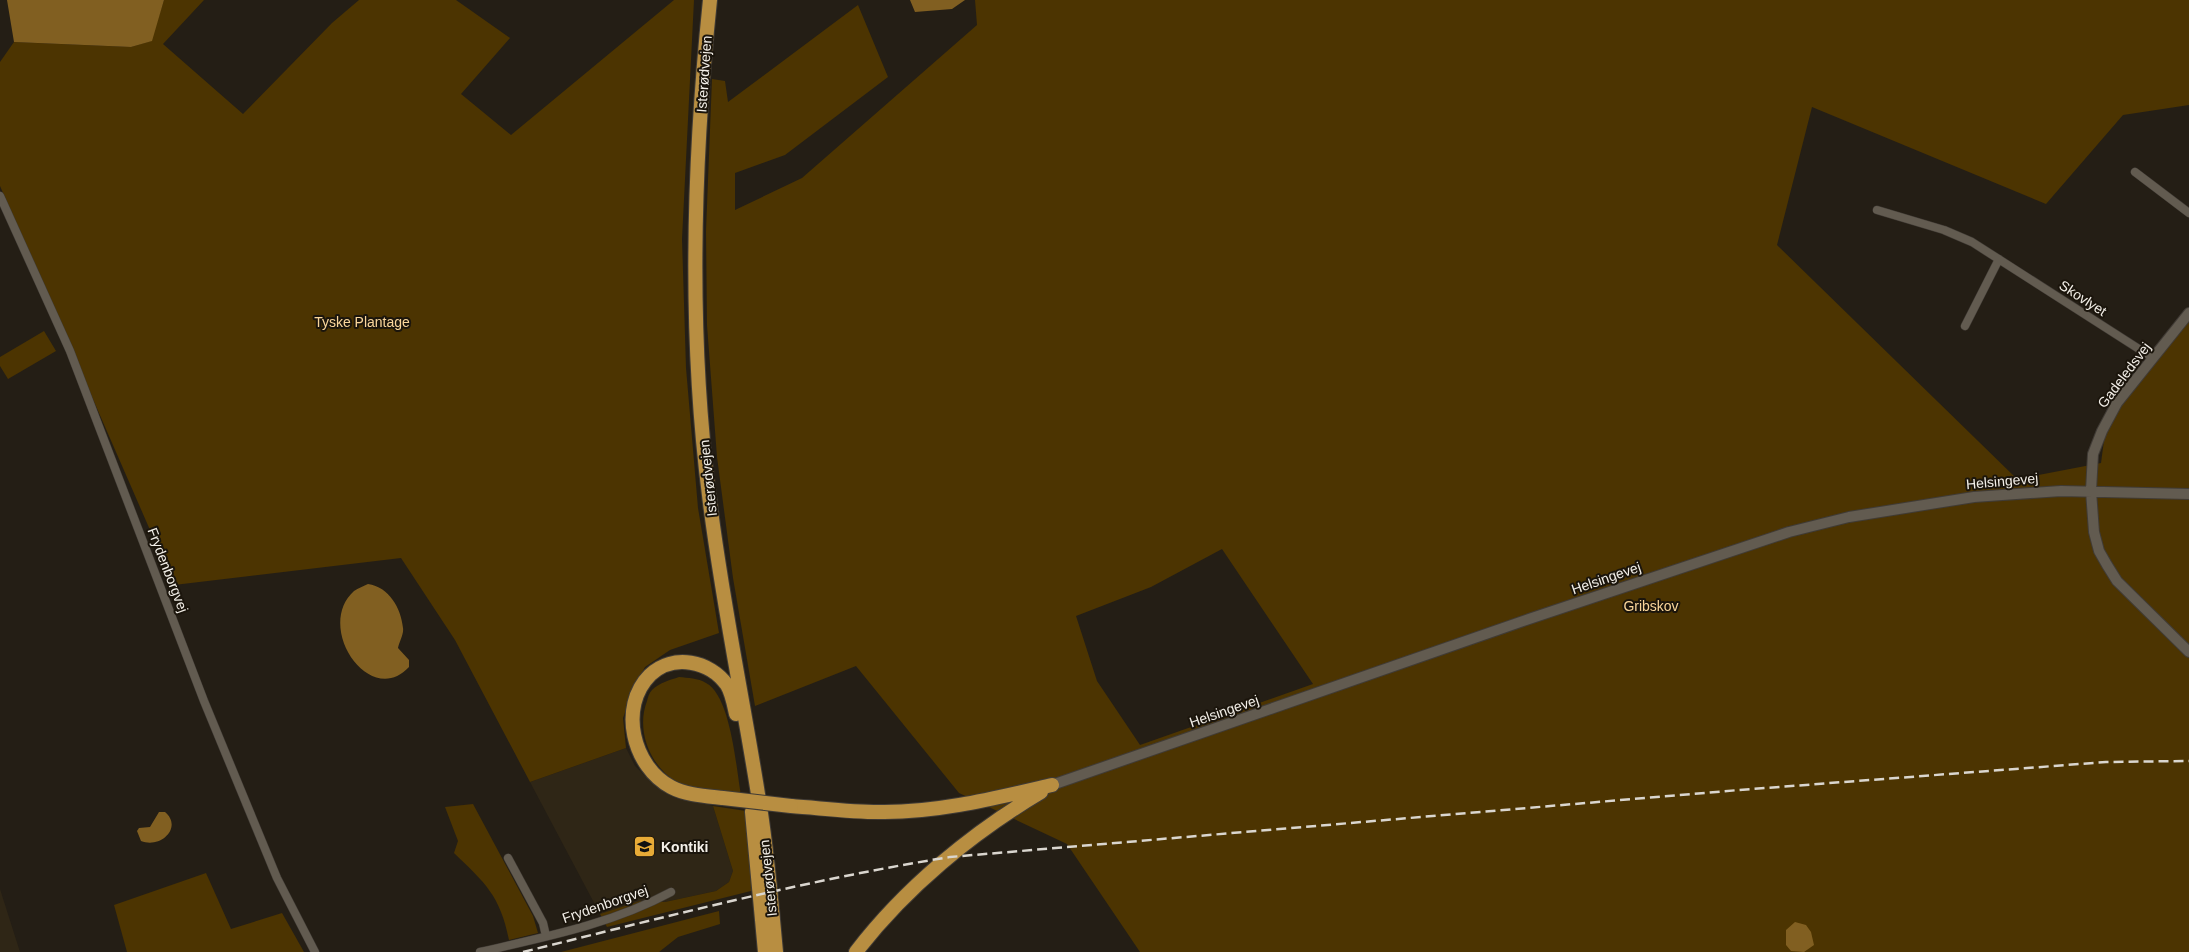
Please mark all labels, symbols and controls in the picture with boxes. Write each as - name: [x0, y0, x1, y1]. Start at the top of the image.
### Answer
- street label: Isterødvejen: [693, 35, 715, 113]
- street label: Skovlyet: [2056, 277, 2110, 319]
- park label: Tyske Plantage: [314, 314, 410, 330]
- street label: Gadeledsvej: [2094, 339, 2154, 411]
- street label: Isterødvejen: [696, 439, 720, 517]
- street label: Helsingevej: [1965, 470, 2039, 492]
- street label: Frydenborgvej: [144, 525, 192, 615]
- street label: Helsingevej: [1569, 559, 1643, 597]
- park label: Gribskov: [1623, 598, 1679, 614]
- street label: Helsingevej: [1187, 692, 1261, 730]
- school or university icon: Kontiki: [633, 835, 657, 859]
- place label: Kontiki: [661, 839, 708, 855]
- street label: Isterødvejen: [756, 839, 780, 917]
- street label: Frydenborgvej: [560, 882, 650, 926]

